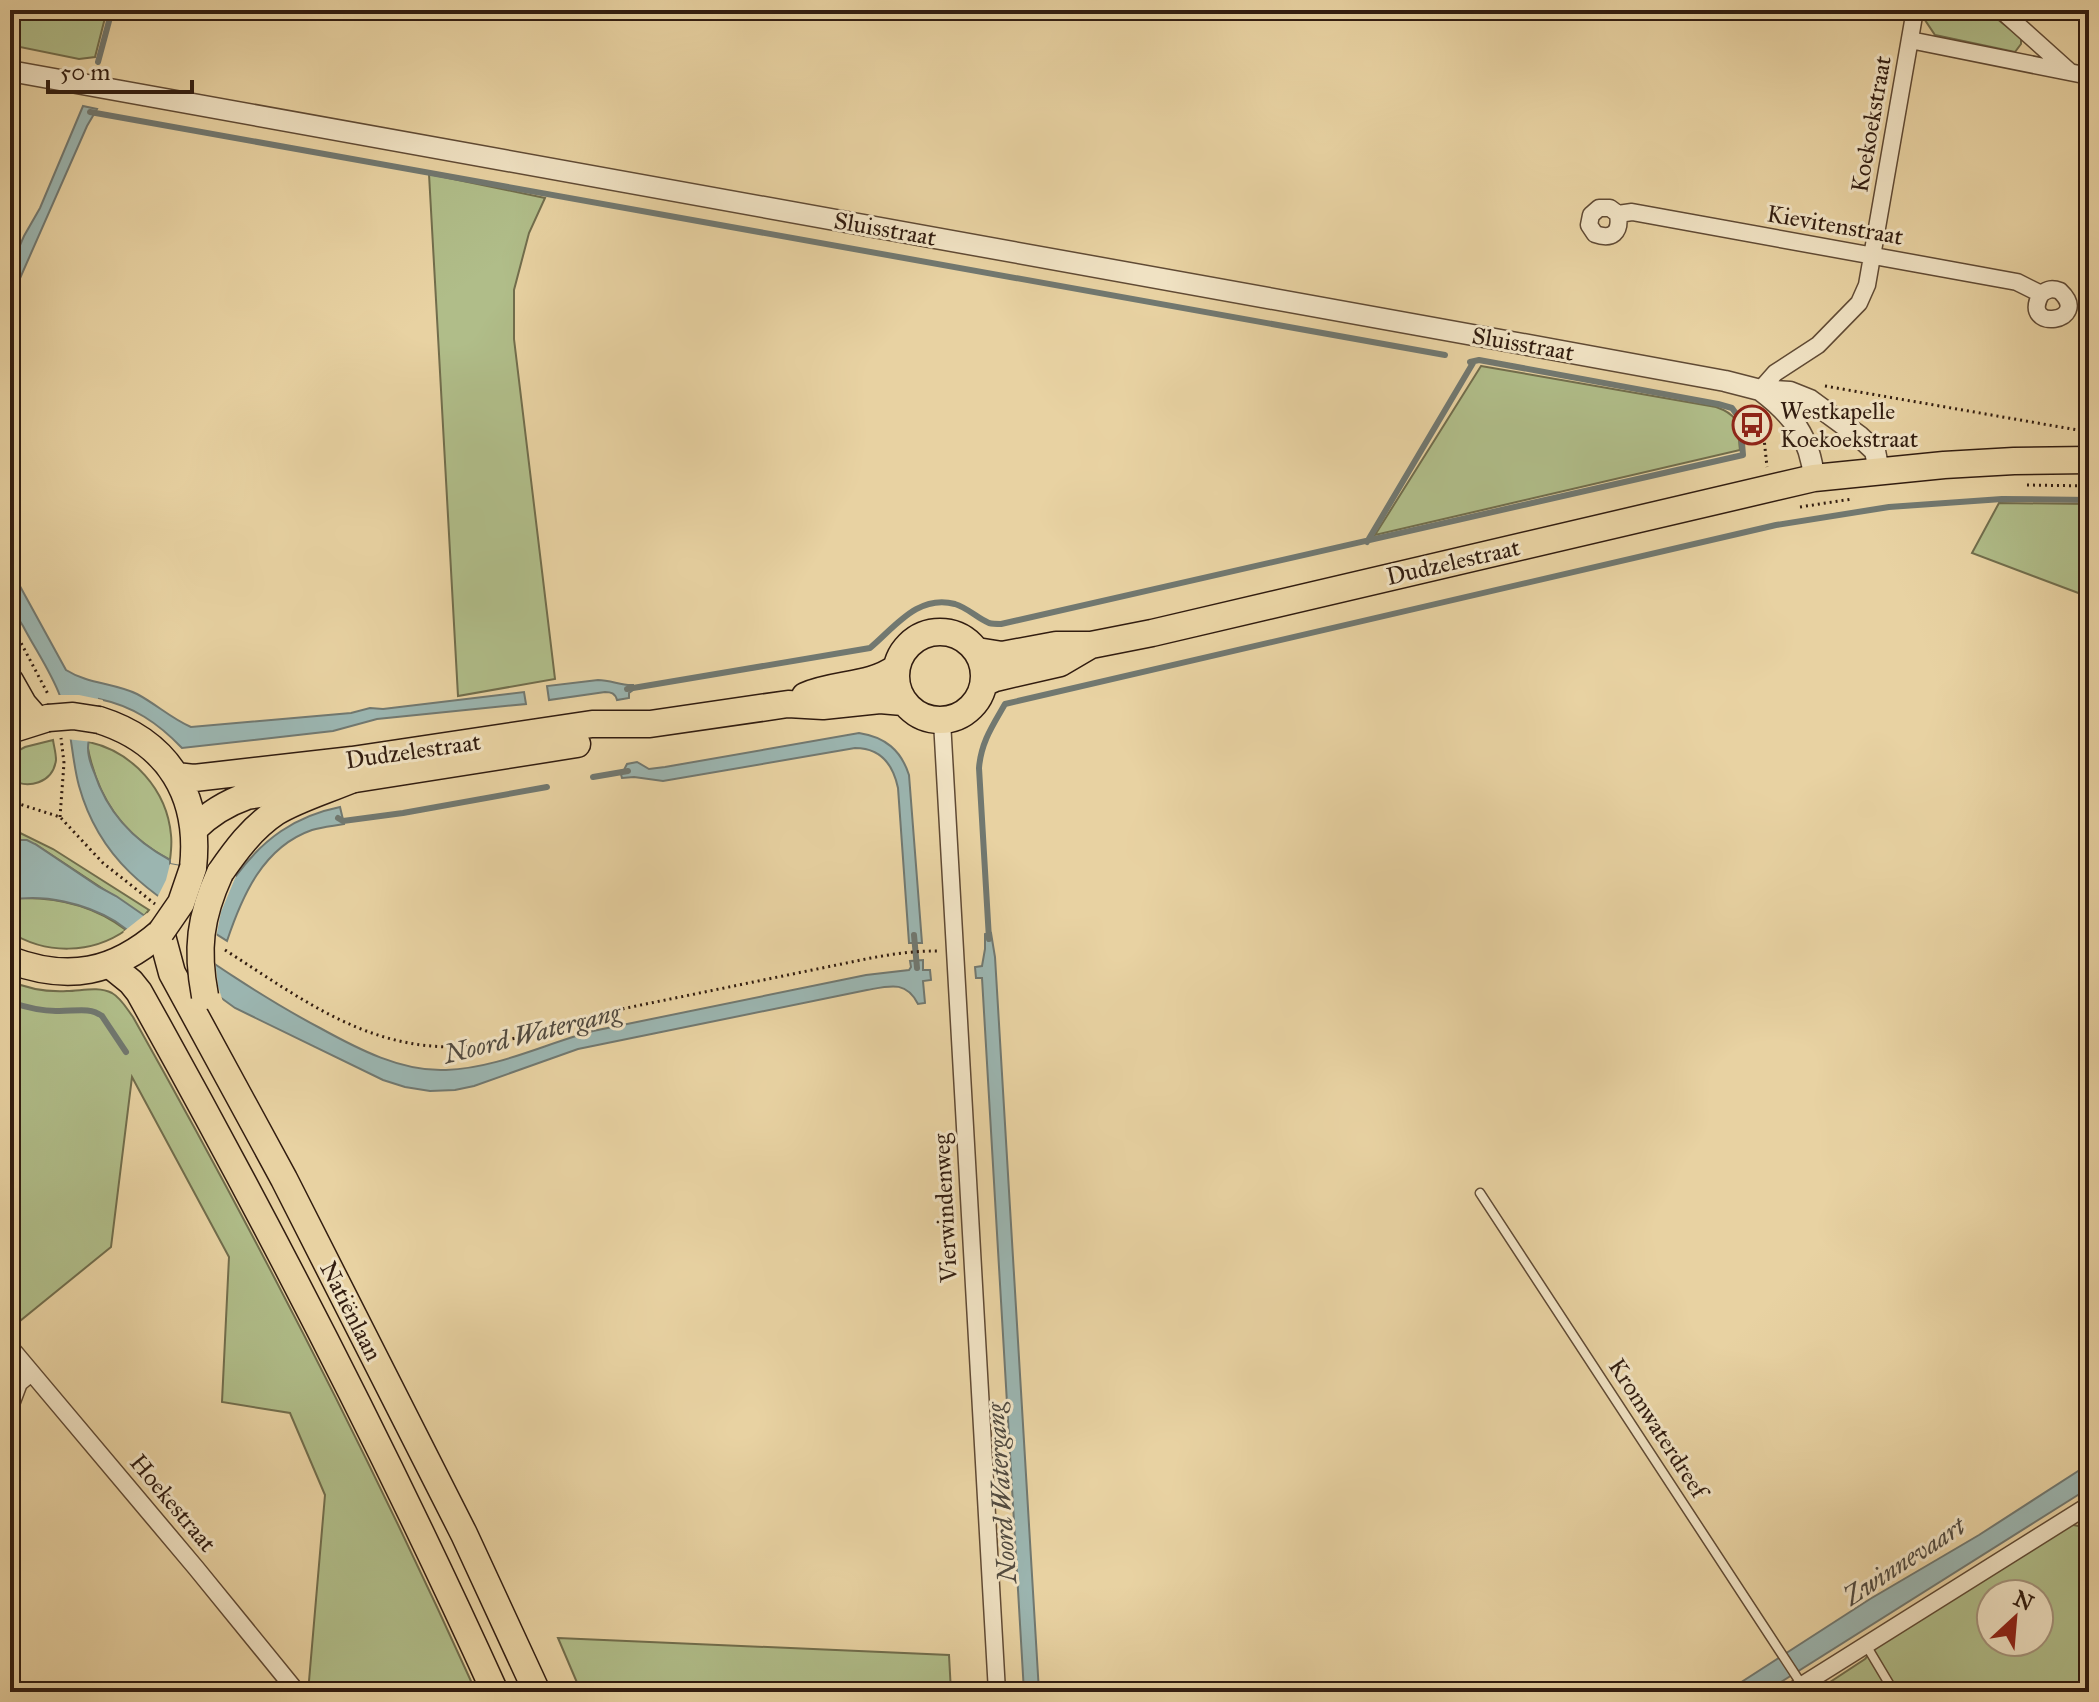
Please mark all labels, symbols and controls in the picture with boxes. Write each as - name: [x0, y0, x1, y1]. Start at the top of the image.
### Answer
- scale bar: [48, 44, 192, 94]
- street label: Koekoekstraat: [1844, 53, 1898, 195]
- text: 50 m: [60, 57, 110, 87]
- street label: Kievitenstraat: [1764, 198, 1906, 252]
- street label: Sluisstraat: [832, 205, 939, 253]
- street label: Sluisstraat: [1470, 320, 1577, 368]
- place label: Westkapelle Koekoekstraat: [1780, 396, 1919, 454]
- bus stop icon: Westkapelle Koekoekstraat: [1731, 404, 1773, 446]
- street label: Dudzelestraat: [1383, 532, 1523, 592]
- street label: Dudzelestraat: [343, 727, 483, 775]
- water label: Noord Watergang: [439, 995, 626, 1071]
- street label: Vierwindenweg: [926, 1132, 964, 1284]
- street label: Natiënlaan: [313, 1256, 389, 1366]
- street label: Kromwaterdreef: [1602, 1353, 1716, 1507]
- water label: Noord Watergang: [979, 1400, 1023, 1586]
- street label: Hoekestraat: [123, 1448, 223, 1558]
- water label: Zwinnevaart: [1836, 1509, 1973, 1613]
- north arrow: [1975, 1578, 2055, 1658]
- text: N: [2009, 1584, 2038, 1617]

